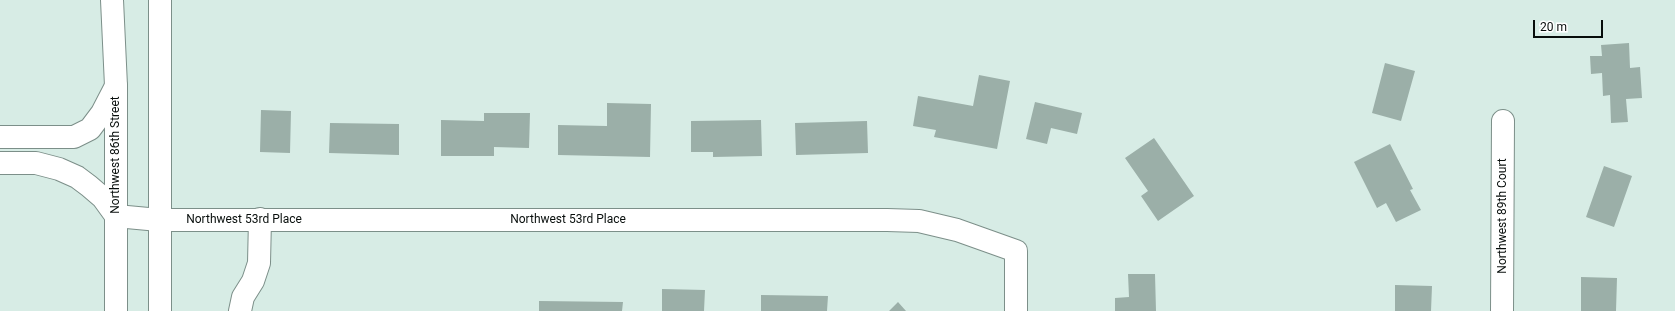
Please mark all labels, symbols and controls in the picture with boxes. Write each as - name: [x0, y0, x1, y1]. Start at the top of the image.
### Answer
- scale bar: [1535, 12, 1605, 38]
- text: 20 m: [1540, 20, 1567, 34]
- street label: Northwest 86th Street: [109, 96, 123, 214]
- street label: Northwest 89th Court: [1496, 158, 1510, 274]
- street label: Northwest 53rd Place: [186, 213, 302, 227]
- street label: Northwest 53rd Place: [510, 213, 626, 227]

